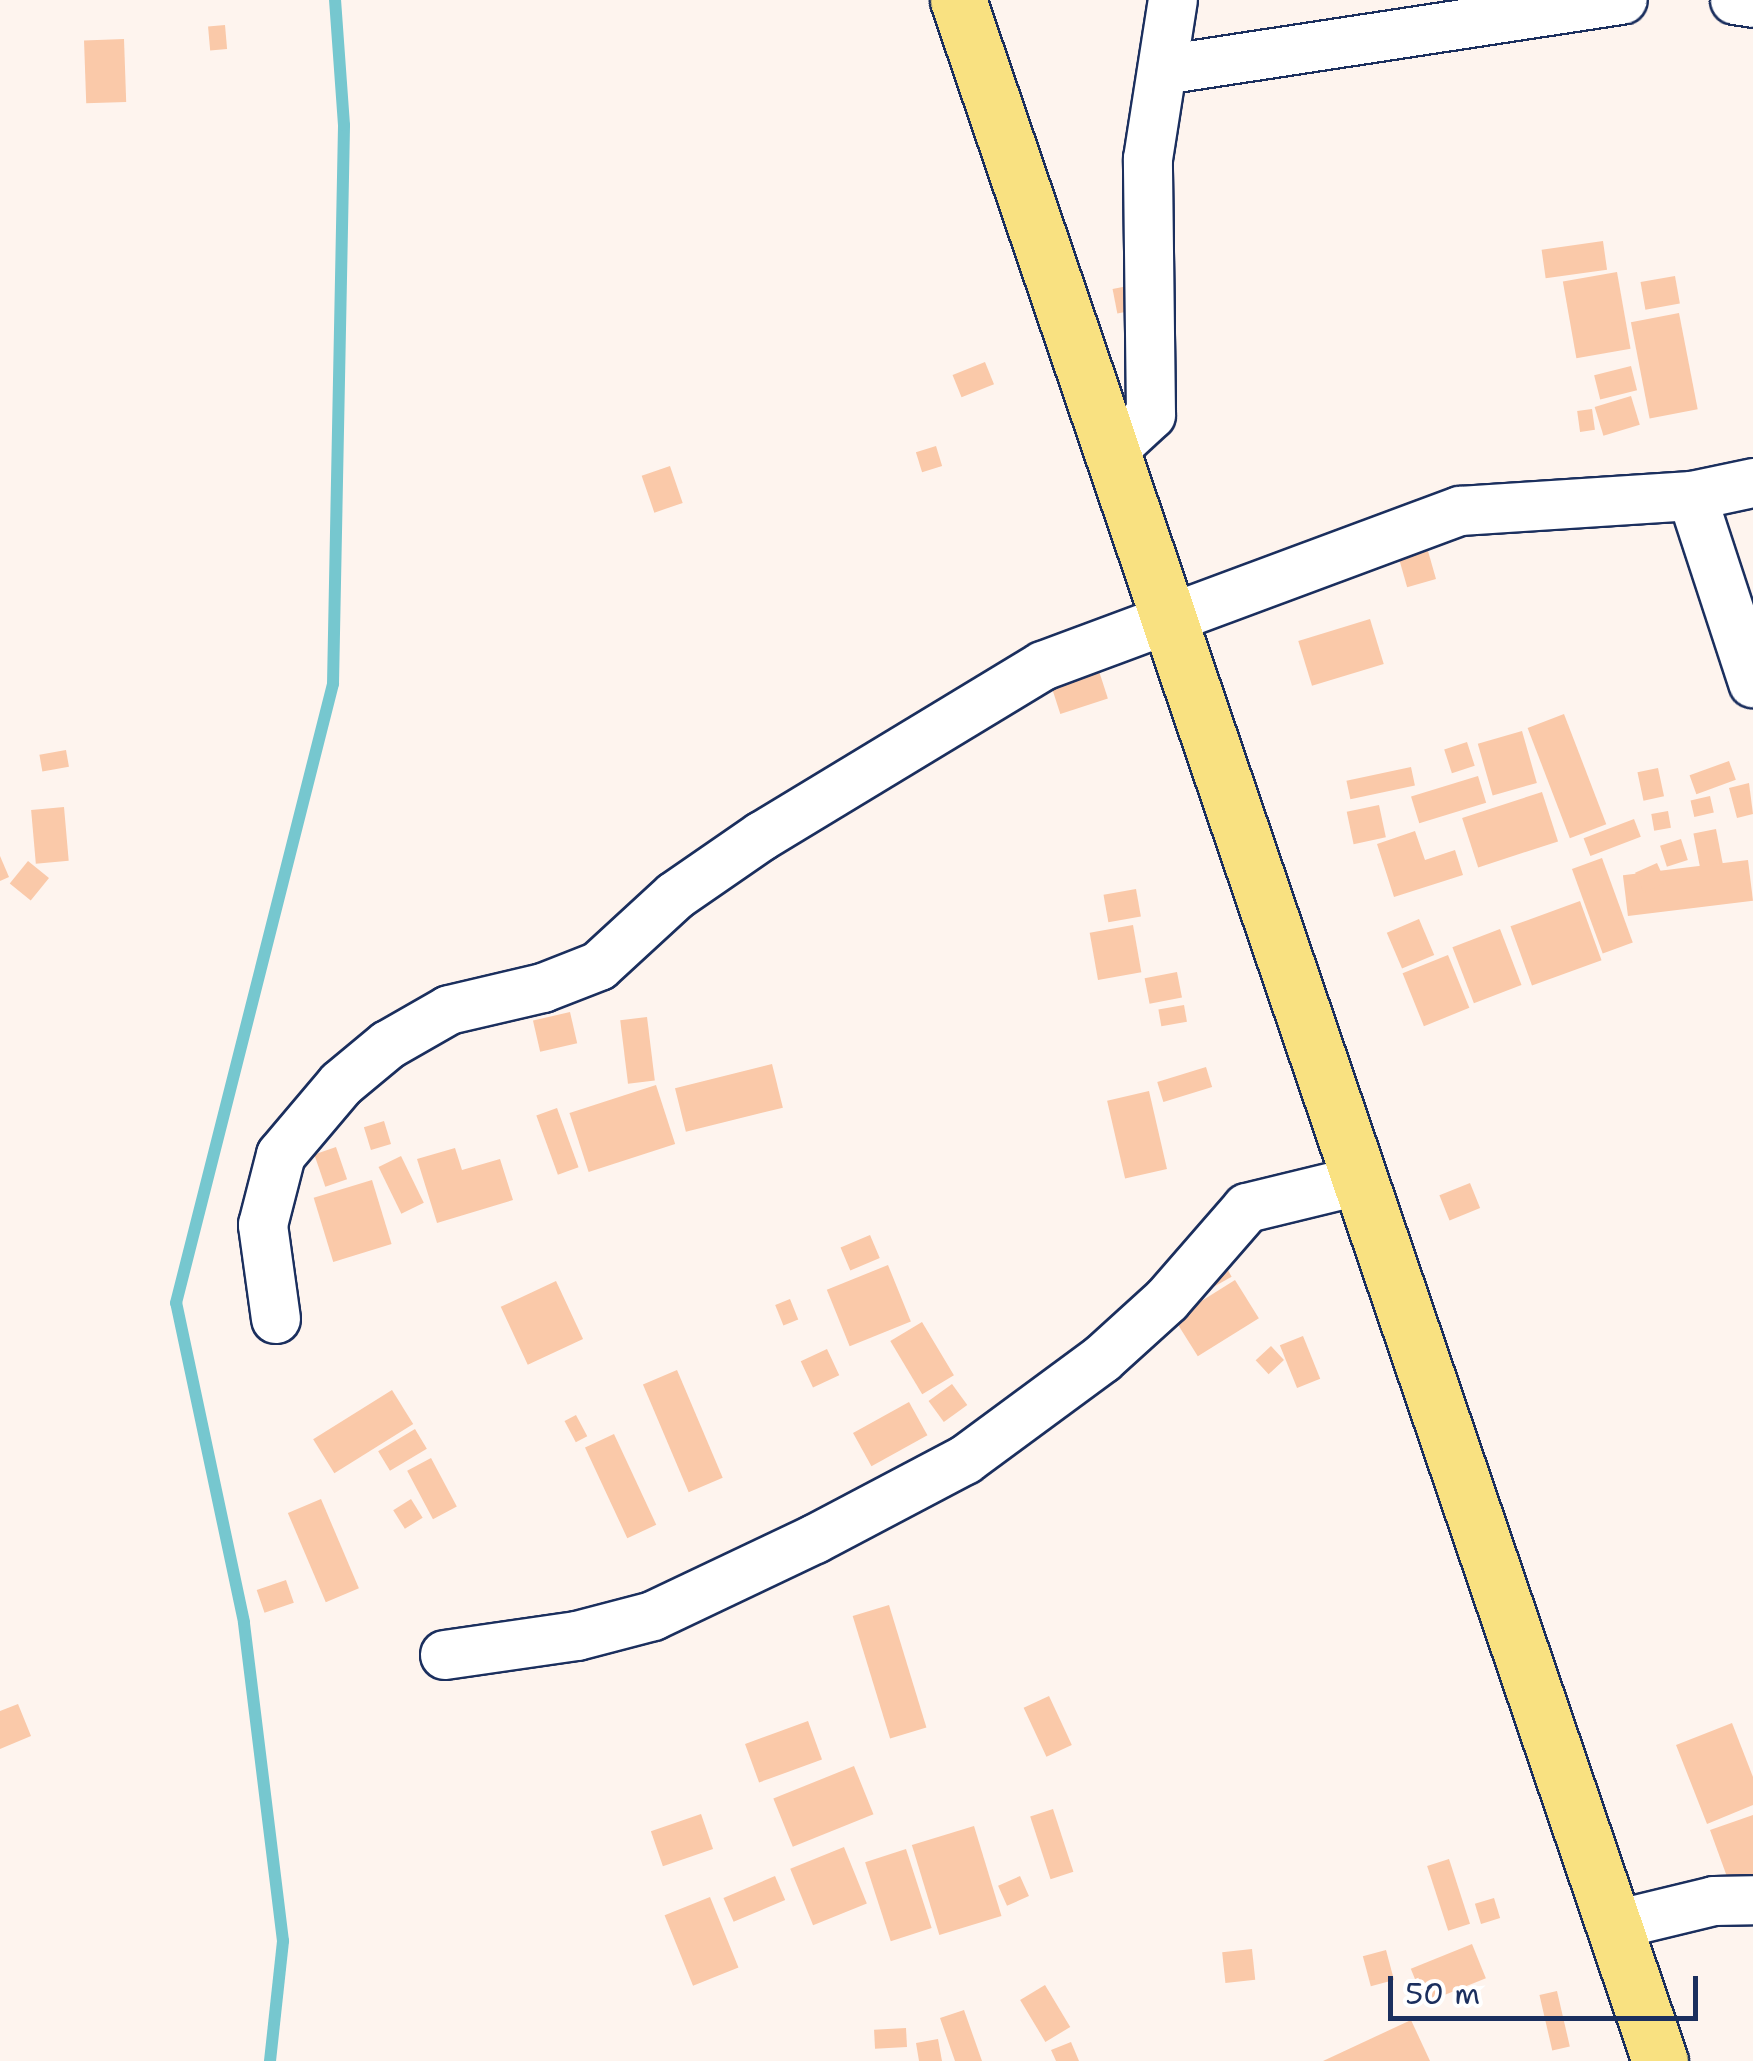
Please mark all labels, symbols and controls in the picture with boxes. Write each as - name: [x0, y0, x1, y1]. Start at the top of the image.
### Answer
- scale bar: [1393, 1956, 1703, 2018]
- text: 50 m: [1405, 1973, 1480, 2014]

